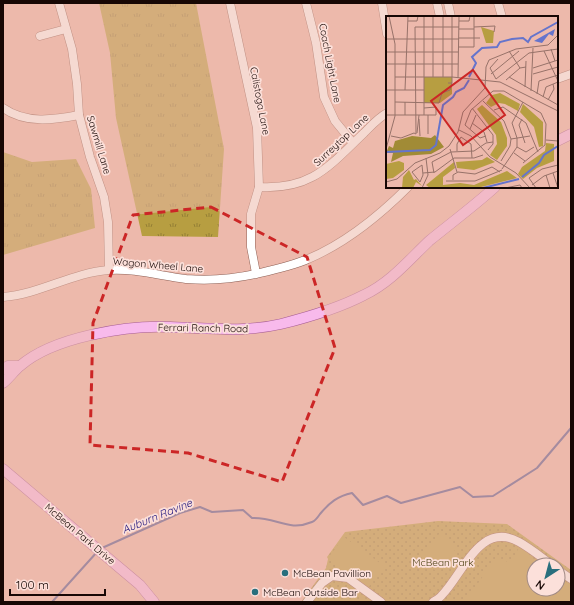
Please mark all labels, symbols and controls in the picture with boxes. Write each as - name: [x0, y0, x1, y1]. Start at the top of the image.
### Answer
- inset map: [386, 16, 558, 188]
- street label: Coach Light Lane: [316, 22, 344, 104]
- street label: Calistoga Lane: [247, 66, 273, 136]
- street label: Surreytop Lane: [311, 111, 372, 169]
- street label: Sawmill Lane: [84, 114, 114, 176]
- street label: Wagon Wheel Lane: [112, 255, 204, 275]
- street label: Ferrari Ranch Road: [158, 321, 248, 335]
- water label: Auburn Ravine: [120, 495, 195, 536]
- street label: McBean Park Drive: [42, 501, 118, 568]
- park label: McBean Park: [412, 556, 474, 569]
- north arrow: [526, 557, 566, 597]
- place label: McBean Pavillion: [293, 567, 371, 580]
- marker: McBean Pavillion: [280, 568, 290, 578]
- scale bar: [10, 571, 105, 597]
- text: 100 m: [16, 577, 49, 592]
- text: N: [533, 577, 548, 593]
- place label: McBean Outside Bar: [263, 586, 358, 599]
- marker: McBean Outside Bar: [250, 587, 260, 597]

